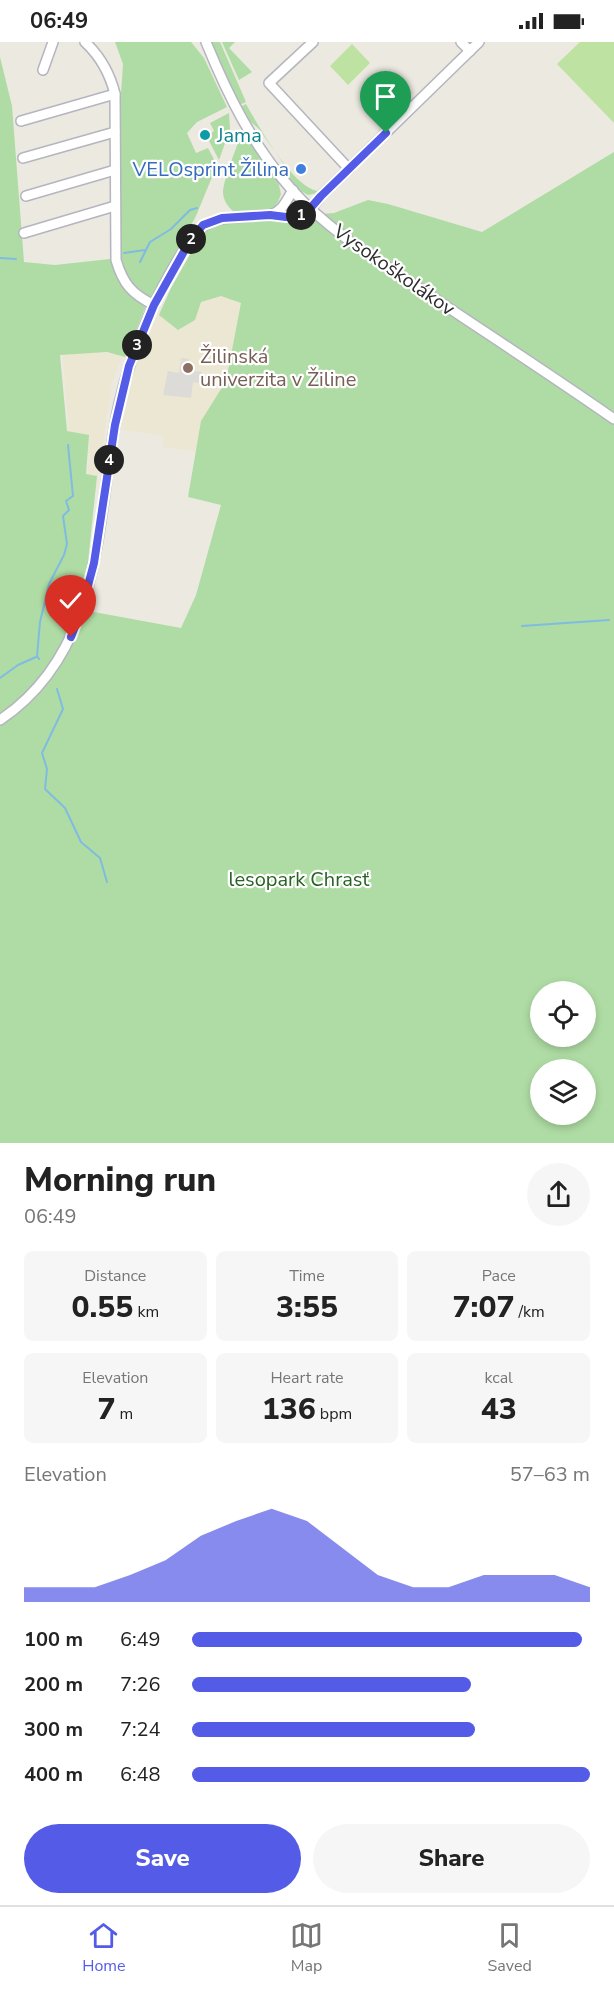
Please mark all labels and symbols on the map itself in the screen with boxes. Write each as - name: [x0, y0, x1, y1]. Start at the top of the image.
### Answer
- pin: [360, 71, 411, 133]
- place label: Jama: [216, 122, 262, 149]
- marker: Jama: [198, 128, 212, 142]
- place label: VELOsprint Žilina: [132, 156, 289, 183]
- marker: VELOsprint Žilina: [294, 162, 308, 176]
- pin: 1: [286, 200, 316, 230]
- street label: Vysokoškolákov: [327, 217, 461, 322]
- pin: 2: [176, 224, 206, 254]
- pin: 3: [122, 330, 152, 360]
- place label: Žilinská univerzita v Žiline: [200, 343, 356, 393]
- marker: Žilinská univerzita v Žiline: [181, 361, 195, 375]
- pin: 4: [94, 445, 124, 475]
- pin: [45, 575, 96, 637]
- park label: lesopark Chrasť: [229, 866, 370, 893]

